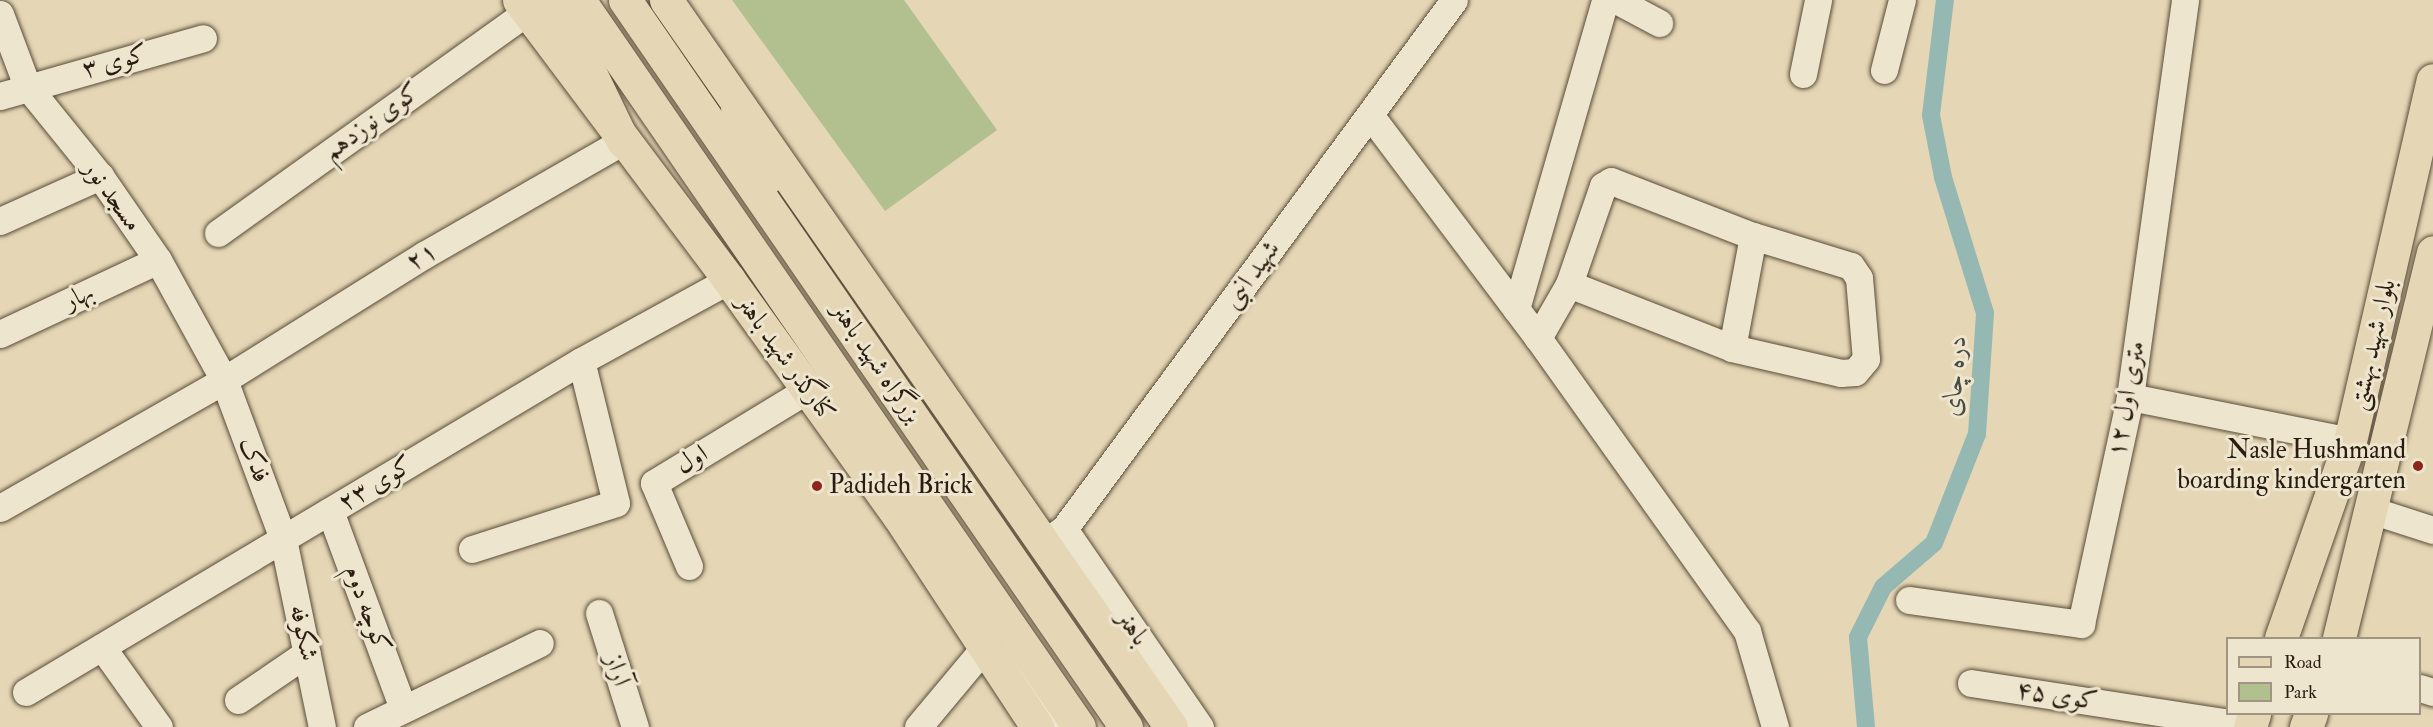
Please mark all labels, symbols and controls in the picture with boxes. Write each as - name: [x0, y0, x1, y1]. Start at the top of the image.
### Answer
- street label: کوی ۳: [79, 38, 151, 86]
- street label: کوی نوزدهم: [317, 76, 427, 168]
- street label: مسجد نور: [76, 154, 148, 238]
- street label: شهید انبی: [1217, 235, 1287, 315]
- street label: ۲۱: [401, 236, 443, 278]
- street label: بهار: [59, 276, 99, 318]
- street label: بلوار شهید بهشتی: [2343, 276, 2403, 414]
- street label: کنارگذر شهید باهنر: [729, 288, 841, 428]
- street label: بزرگراه شهید باهنر: [824, 296, 928, 430]
- water label: دره چای: [1935, 334, 1973, 418]
- street label: ۱۲ متری اول: [2101, 339, 2153, 459]
- street label: فدک: [231, 433, 277, 487]
- place label: Nasle Hushmand boarding kindergarten: [2177, 435, 2406, 496]
- street label: اول: [670, 438, 714, 482]
- street label: کوی ۲۳: [333, 450, 419, 518]
- marker: Nasle Hushmand boarding kindergarten: [2411, 459, 2425, 473]
- place label: Padideh Brick: [829, 470, 973, 502]
- marker: Padideh Brick: [810, 479, 824, 493]
- street label: کوچه دوم: [337, 561, 397, 657]
- street label: شکوفه: [282, 602, 324, 664]
- street label: باهنر: [1109, 604, 1155, 652]
- legend: [2226, 637, 2421, 715]
- street label: آراز: [597, 650, 637, 690]
- text: Road: [2284, 651, 2322, 674]
- street label: کوی ۴۵: [2014, 674, 2100, 718]
- text: Park: [2284, 681, 2317, 704]

